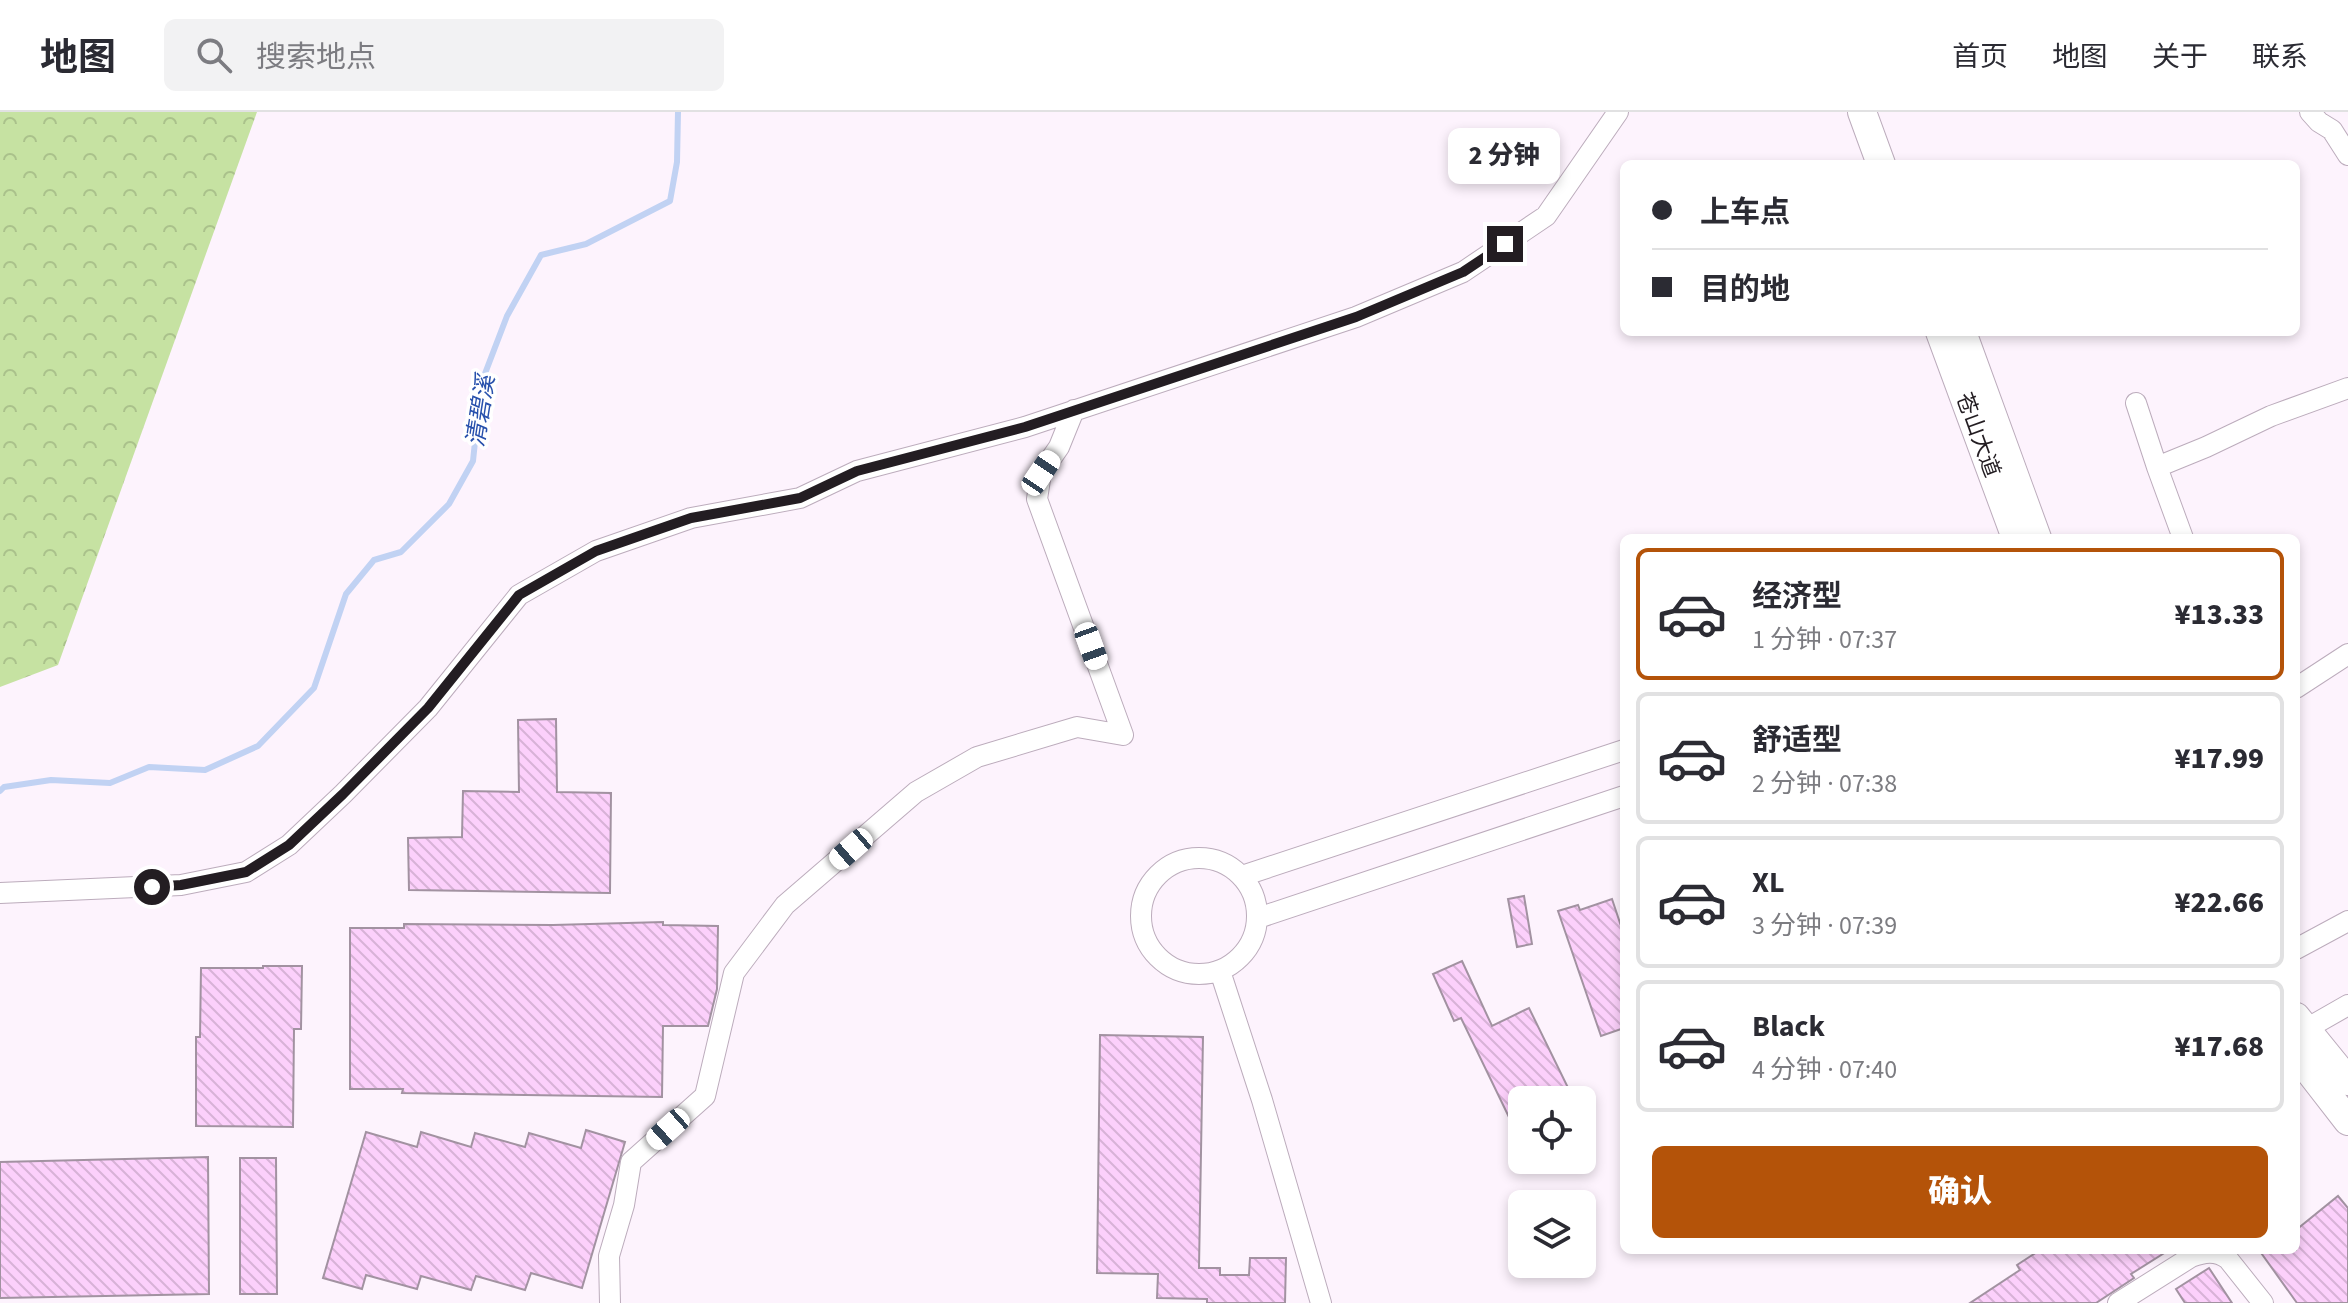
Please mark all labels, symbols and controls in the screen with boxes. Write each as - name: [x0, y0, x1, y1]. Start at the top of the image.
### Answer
- search box: [164, 19, 724, 91]
- text: 地图: [40, 31, 116, 85]
- icon: search: [192, 33, 236, 77]
- text: 搜索地点: [256, 36, 376, 79]
- text: 首页: [1952, 37, 2008, 77]
- text: 地图: [2052, 37, 2108, 77]
- text: 关于: [2152, 37, 2208, 77]
- text: 联系: [2252, 37, 2308, 77]
- callout: 2 分钟: [1449, 128, 1561, 184]
- text: 2 分钟: [1468, 137, 1540, 174]
- text: 上车点: [1700, 191, 1790, 234]
- route end: [1487, 226, 1523, 262]
- text: 目的地: [1700, 268, 1790, 311]
- water label: 清碧溪: [458, 370, 504, 449]
- street label: 苍山大道: [1948, 388, 2008, 482]
- car: [1018, 446, 1064, 500]
- text: 经济型: [1752, 575, 1842, 618]
- icon: car: [1656, 578, 1728, 650]
- text: ¥13.33: [2175, 593, 2264, 636]
- car: [1072, 619, 1110, 673]
- text: 1 分钟 · 07:37: [1752, 621, 1897, 658]
- text: 舒适型: [1752, 719, 1842, 762]
- icon: car: [1656, 722, 1728, 794]
- text: ¥17.99: [2175, 737, 2264, 780]
- text: 2 分钟 · 07:38: [1752, 765, 1897, 802]
- car: [825, 824, 877, 874]
- text: XL: [1752, 861, 1785, 904]
- icon: car: [1656, 866, 1728, 938]
- route start: [134, 869, 170, 905]
- text: ¥22.66: [2175, 881, 2264, 924]
- text: 3 分钟 · 07:39: [1752, 907, 1897, 944]
- text: Black: [1752, 1005, 1825, 1048]
- icon: car: [1656, 1010, 1728, 1082]
- text: ¥17.68: [2175, 1025, 2264, 1068]
- text: 4 分钟 · 07:40: [1752, 1051, 1897, 1088]
- map controls: [1508, 1086, 1596, 1278]
- button: locate: [1508, 1086, 1596, 1174]
- car: [642, 1104, 694, 1154]
- button: 确认: [1652, 1146, 2268, 1238]
- button: layers: [1508, 1190, 1596, 1278]

